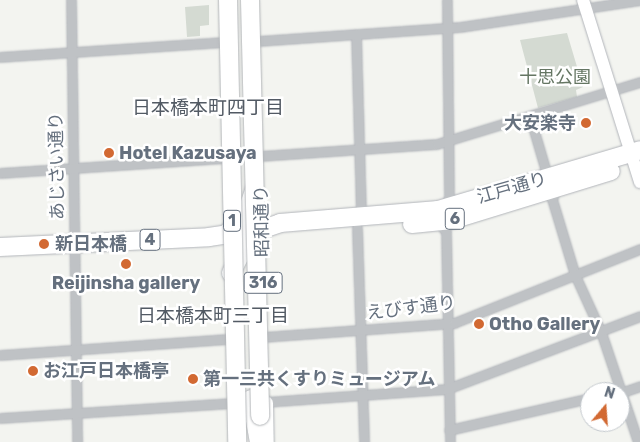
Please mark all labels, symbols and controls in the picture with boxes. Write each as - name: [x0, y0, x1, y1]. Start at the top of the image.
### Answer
- park label: 十思公園: [519, 66, 591, 88]
- district label: 日本橋本町四丁目: [132, 97, 284, 119]
- street label: あじさい通り: [45, 112, 69, 220]
- place label: 大安楽寺: [504, 112, 576, 134]
- marker: 大安楽寺: [580, 117, 592, 129]
- place label: Hotel Kazusaya: [119, 142, 257, 164]
- marker: Hotel Kazusaya: [103, 147, 115, 159]
- street label: 江戸通り: [474, 168, 550, 208]
- street label: 昭和通り: [251, 185, 273, 257]
- road number: 6: [444, 205, 466, 232]
- road number: 1: [222, 208, 242, 235]
- road number: 4: [139, 226, 161, 254]
- place label: 新日本橋: [55, 233, 127, 255]
- marker: 新日本橋: [37, 237, 51, 251]
- marker: Reijinsha gallery: [120, 258, 132, 270]
- road number: 316: [243, 270, 283, 296]
- place label: Reijinsha gallery: [52, 272, 200, 294]
- street label: えびす通り: [365, 292, 457, 324]
- district label: 日本橋本町三丁目: [137, 305, 289, 327]
- place label: Otho Gallery: [489, 313, 600, 335]
- marker: Otho Gallery: [473, 318, 485, 330]
- place label: お江戸日本橋亭: [43, 360, 169, 382]
- marker: お江戸日本橋亭: [27, 365, 39, 377]
- place label: 第一三共くすりミュージアム: [203, 368, 437, 390]
- marker: 第一三共くすりミュージアム: [187, 373, 199, 385]
- north arrow: [580, 382, 630, 432]
- text: N: [602, 384, 617, 403]

